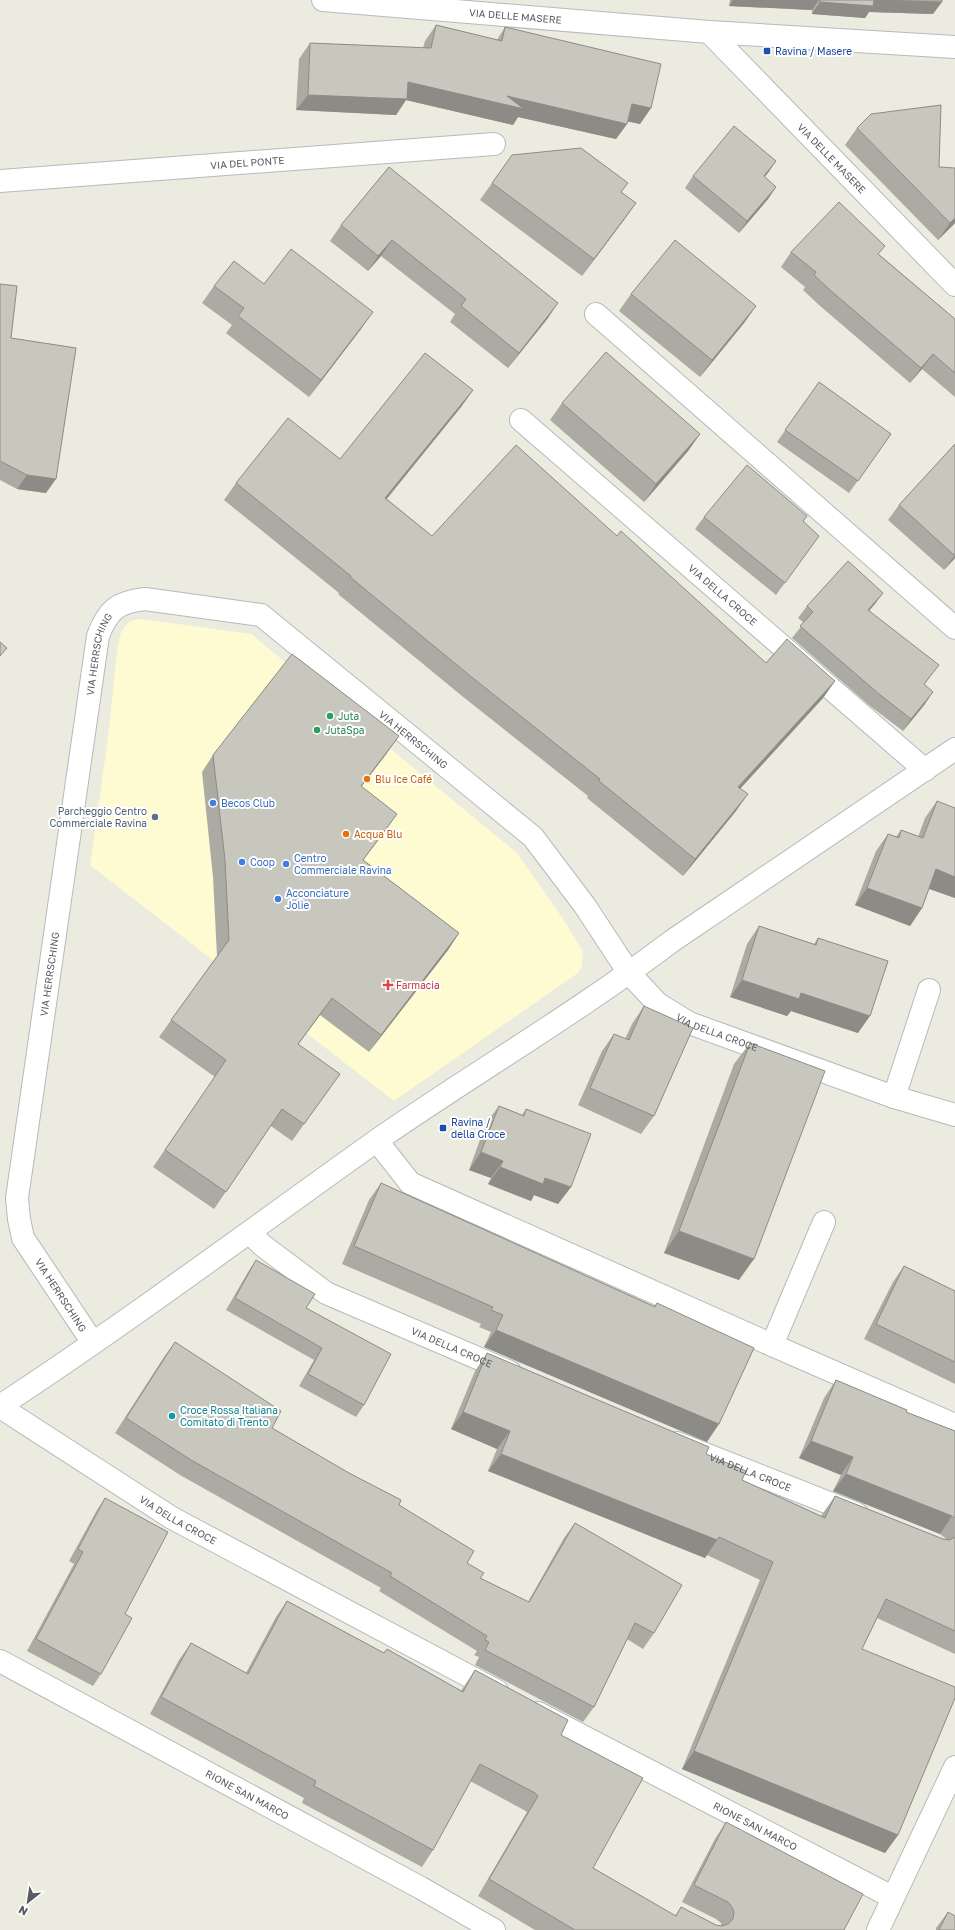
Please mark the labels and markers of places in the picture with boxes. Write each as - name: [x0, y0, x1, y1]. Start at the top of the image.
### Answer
- place label: Ravina / Masere: [775, 45, 852, 57]
- marker: Ravina / Masere: [762, 46, 772, 56]
- place label: Juta: [338, 710, 359, 722]
- marker: Juta: [325, 711, 335, 721]
- place label: JutaSpa: [325, 724, 364, 736]
- marker: JutaSpa: [312, 725, 322, 735]
- place label: Blu Ice Café: [375, 773, 432, 785]
- marker: Blu Ice Café: [362, 774, 372, 784]
- place label: Becos Club: [221, 797, 275, 809]
- marker: Becos Club: [208, 798, 218, 808]
- place label: Parcheggio Centro Commerciale Ravina: [49, 805, 147, 829]
- marker: Parcheggio Centro Commerciale Ravina: [150, 812, 160, 822]
- place label: Acqua Blu: [354, 828, 402, 840]
- marker: Acqua Blu: [341, 829, 351, 839]
- place label: Centro Commerciale Ravina: [294, 852, 392, 876]
- place label: Coop: [250, 856, 275, 868]
- marker: Coop: [237, 857, 247, 867]
- marker: Centro Commerciale Ravina: [281, 859, 291, 869]
- place label: Acconciature Jolie: [286, 887, 349, 911]
- marker: Acconciature Jolie: [273, 894, 283, 904]
- place label: Farmacia: [396, 979, 440, 991]
- marker: Farmacia: [383, 980, 393, 990]
- place label: Ravina / della Croce: [451, 1116, 506, 1140]
- marker: Ravina / della Croce: [438, 1123, 448, 1133]
- place label: Croce Rossa Italiana Comitato di Trento: [180, 1404, 278, 1428]
- marker: Croce Rossa Italiana Comitato di Trento: [167, 1411, 177, 1421]

